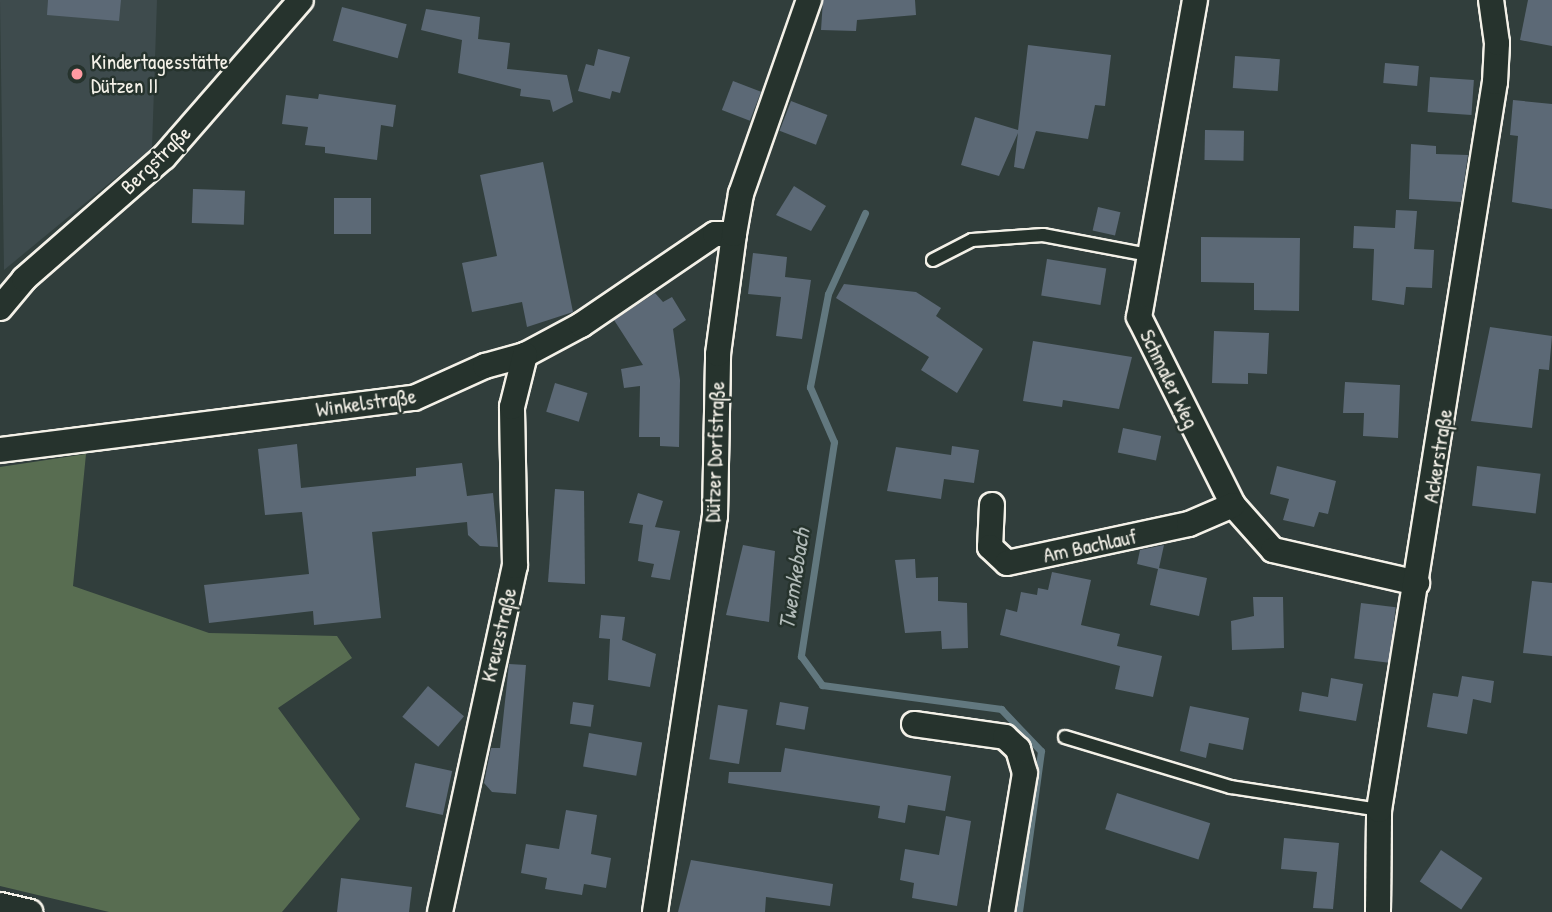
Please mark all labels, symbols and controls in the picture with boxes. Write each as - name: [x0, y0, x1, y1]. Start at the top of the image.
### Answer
- place label: Kindertagesstätte Dützen II: [91, 49, 228, 99]
- marker: Kindertagesstätte Dützen II: [69, 66, 85, 82]
- street label: Bergstraße: [116, 121, 196, 199]
- street label: Schmaler Weg: [1134, 326, 1204, 432]
- street label: Dützer Dorfstraße: [700, 381, 730, 523]
- street label: Winkelstraße: [314, 384, 418, 422]
- street label: Ackerstraße: [1418, 407, 1458, 505]
- street label: Am Bachlauf: [1041, 524, 1139, 568]
- water label: Twemkebach: [772, 526, 816, 632]
- street label: Kreuzstraße: [476, 585, 522, 685]

